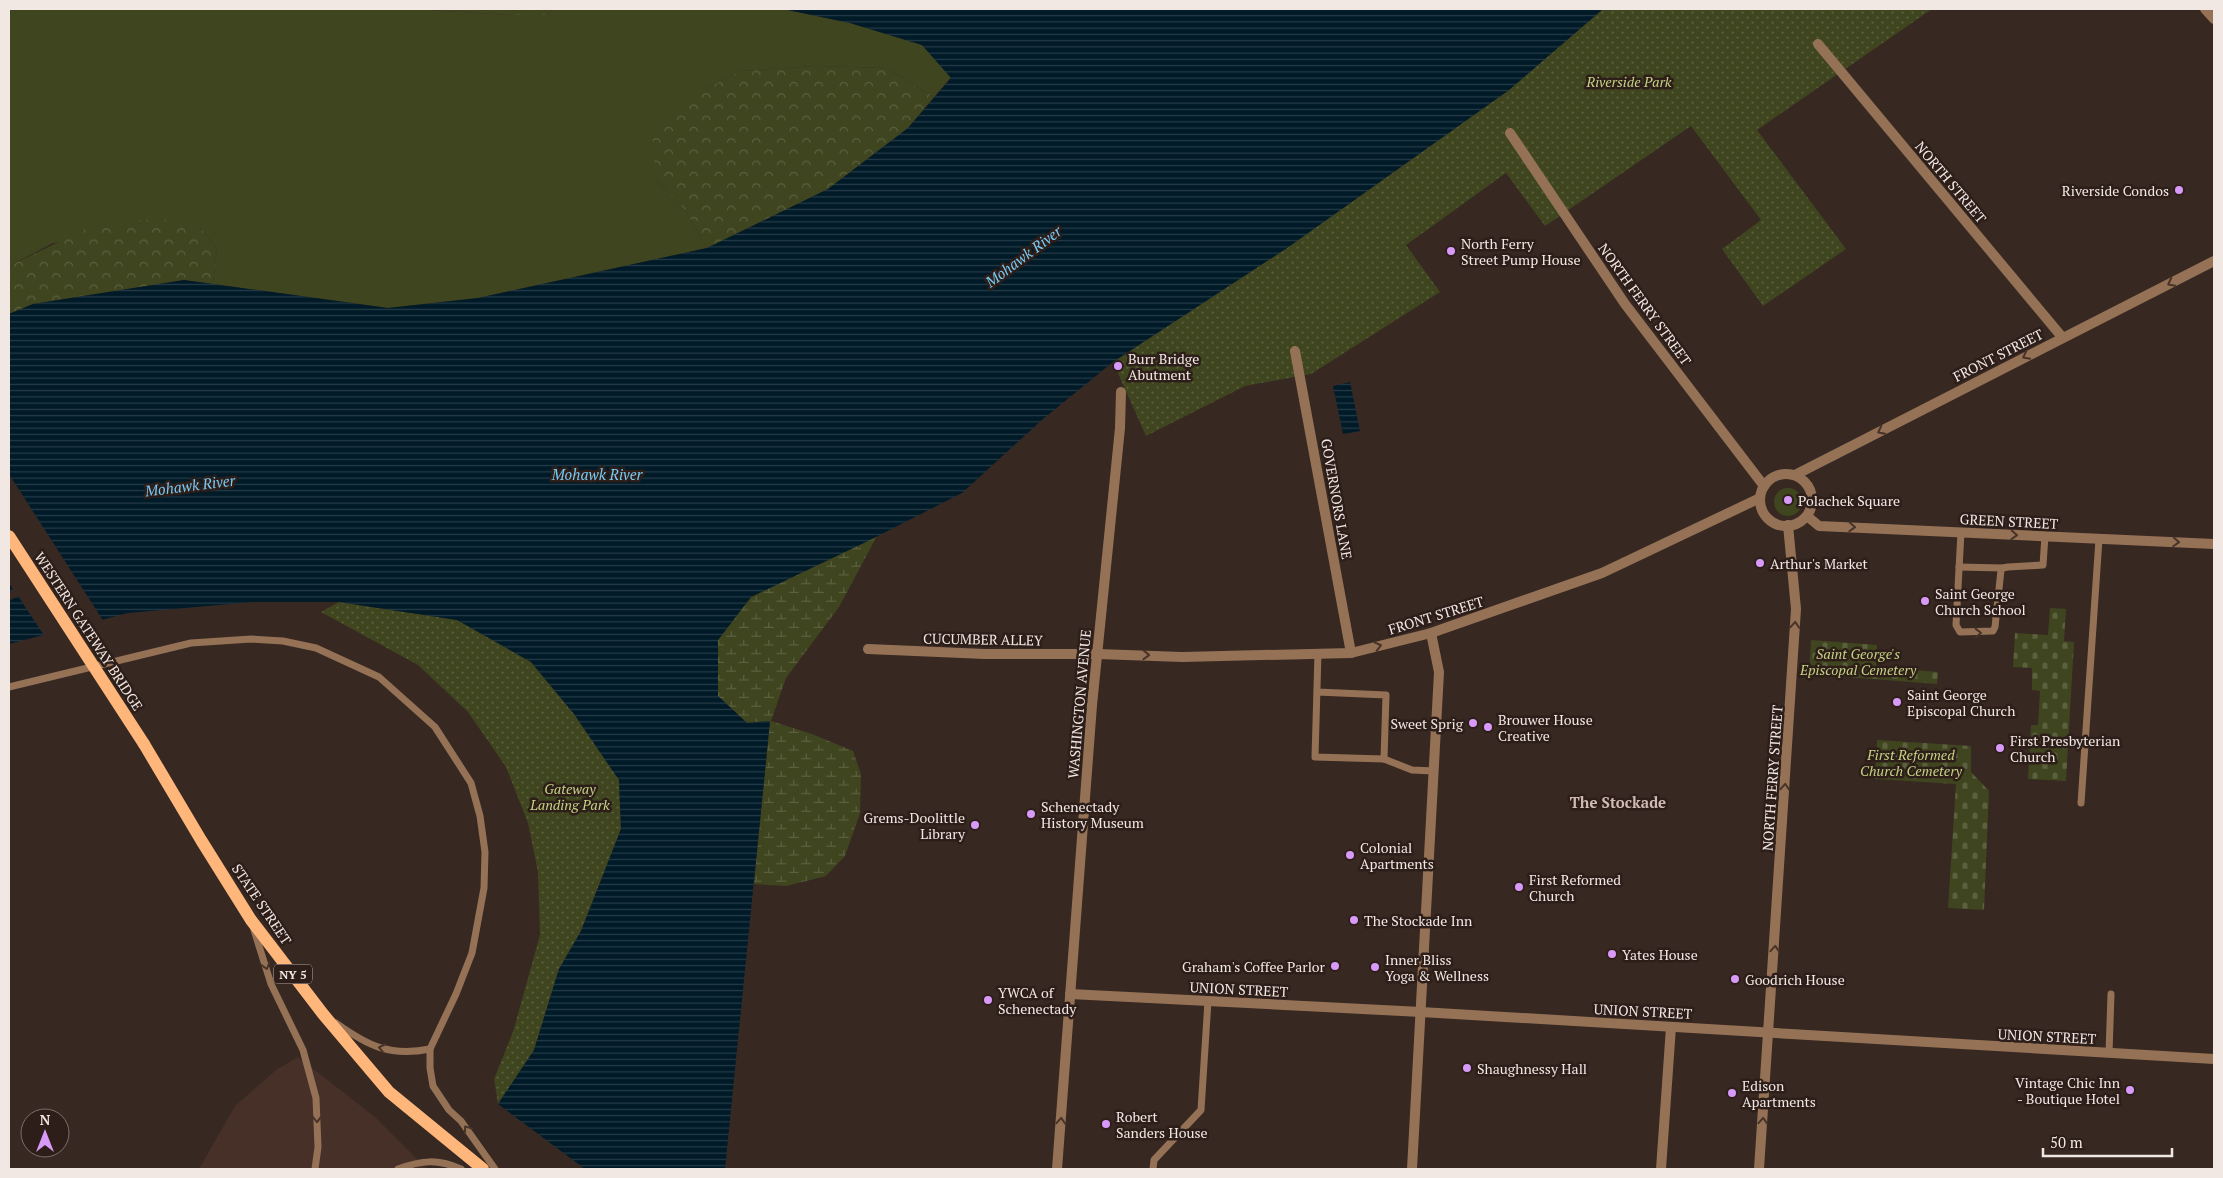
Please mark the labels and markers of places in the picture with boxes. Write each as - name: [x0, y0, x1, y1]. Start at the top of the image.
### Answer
- place label: Riverside Condos: [2062, 181, 2169, 200]
- marker: Riverside Condos: [2173, 184, 2185, 196]
- place label: North Ferry Street Pump House: [1461, 234, 1581, 269]
- marker: North Ferry Street Pump House: [1445, 245, 1457, 257]
- place label: Burr Bridge Abutment: [1128, 349, 1199, 384]
- marker: Burr Bridge Abutment: [1112, 360, 1124, 372]
- place label: Polachek Square: [1798, 491, 1900, 510]
- marker: Polachek Square: [1782, 494, 1794, 506]
- place label: Arthur's Market: [1770, 554, 1869, 573]
- marker: Arthur's Market: [1754, 557, 1766, 569]
- place label: Saint George Church School: [1935, 584, 2026, 619]
- marker: Saint George Church School: [1919, 595, 1931, 607]
- place label: Saint George Episcopal Church: [1907, 685, 2015, 720]
- marker: Saint George Episcopal Church: [1891, 696, 1903, 708]
- place label: Brouwer House Creative: [1498, 710, 1593, 745]
- place label: Sweet Sprig: [1390, 714, 1464, 733]
- marker: Sweet Sprig: [1467, 717, 1479, 729]
- marker: Brouwer House Creative: [1482, 721, 1494, 733]
- place label: First Presbyterian Church: [2010, 731, 2121, 766]
- marker: First Presbyterian Church: [1994, 742, 2006, 754]
- place label: Schenectady History Museum: [1041, 797, 1144, 832]
- place label: Grems-Doolittle Library: [863, 808, 966, 843]
- marker: Schenectady History Museum: [1025, 808, 1037, 820]
- marker: Grems-Doolittle Library: [969, 819, 981, 831]
- place label: Colonial Apartments: [1360, 838, 1434, 873]
- marker: Colonial Apartments: [1344, 849, 1356, 861]
- place label: First Reformed Church: [1529, 870, 1621, 905]
- marker: First Reformed Church: [1513, 881, 1525, 893]
- place label: The Stockade Inn: [1364, 911, 1473, 930]
- marker: The Stockade Inn: [1348, 914, 1360, 926]
- place label: Yates House: [1622, 945, 1698, 964]
- marker: Yates House: [1606, 948, 1618, 960]
- place label: Inner Bliss Yoga & Wellness: [1385, 950, 1489, 985]
- place label: Graham's Coffee Parlor: [1182, 957, 1326, 976]
- marker: Graham's Coffee Parlor: [1329, 960, 1341, 972]
- marker: Inner Bliss Yoga & Wellness: [1369, 961, 1381, 973]
- place label: Goodrich House: [1745, 970, 1845, 989]
- marker: Goodrich House: [1729, 973, 1741, 985]
- place label: YWCA of Schenectady: [998, 983, 1077, 1018]
- marker: YWCA of Schenectady: [982, 994, 994, 1006]
- place label: Shaughnessy Hall: [1477, 1059, 1587, 1078]
- marker: Shaughnessy Hall: [1461, 1062, 1473, 1074]
- place label: Vintage Chic Inn - Boutique Hotel: [2015, 1073, 2121, 1108]
- place label: Edison Apartments: [1742, 1076, 1816, 1111]
- marker: Vintage Chic Inn - Boutique Hotel: [2124, 1084, 2136, 1096]
- marker: Edison Apartments: [1726, 1087, 1738, 1099]
- place label: Robert Sanders House: [1116, 1107, 1208, 1142]
- marker: Robert Sanders House: [1100, 1118, 1112, 1130]

